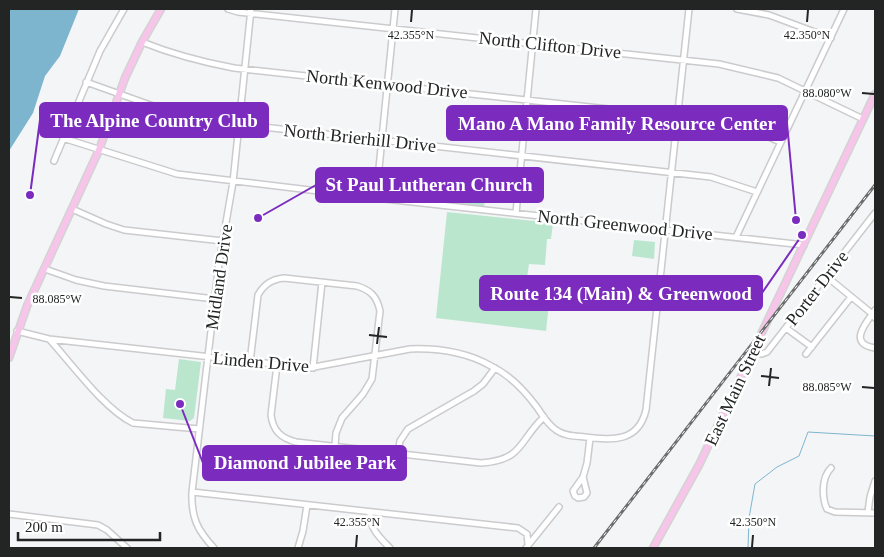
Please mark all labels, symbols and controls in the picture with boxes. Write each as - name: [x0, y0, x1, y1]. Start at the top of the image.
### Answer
- text: 42.355°N: [388, 28, 435, 42]
- street label: North Clifton Drive: [478, 28, 622, 62]
- text: 42.350°N: [784, 28, 831, 42]
- street label: North Kenwood Drive: [305, 66, 469, 102]
- text: 88.080°W: [802, 86, 852, 100]
- callout: The Alpine Country Club: [40, 103, 268, 137]
- callout: Mano A Mano Family Resource Center: [447, 106, 787, 140]
- text: The Alpine Country Club: [50, 110, 258, 131]
- text: Mano A Mano Family Resource Center: [458, 113, 776, 134]
- street label: North Brierhill Drive: [283, 120, 437, 156]
- callout: St Paul Lutheran Church: [316, 168, 543, 202]
- text: St Paul Lutheran Church: [325, 174, 533, 195]
- street label: North Greenwood Drive: [536, 206, 714, 244]
- street label: Midland Drive: [202, 223, 236, 331]
- street label: Porter Drive: [782, 247, 852, 329]
- callout: Route 134 (Main) & Greenwood: [480, 276, 762, 310]
- text: Route 134 (Main) & Greenwood: [490, 283, 752, 305]
- text: 88.085°W: [32, 292, 82, 306]
- street label: East Main Street: [701, 331, 769, 449]
- street label: Linden Drive: [212, 348, 310, 376]
- text: 88.085°W: [802, 380, 852, 394]
- callout: Diamond Jubilee Park: [203, 446, 406, 480]
- text: Diamond Jubilee Park: [214, 452, 397, 473]
- scale bar: [18, 510, 160, 542]
- text: 42.355°N: [334, 515, 381, 529]
- text: 42.350°N: [730, 515, 777, 529]
- text: 200 m: [25, 519, 63, 535]

